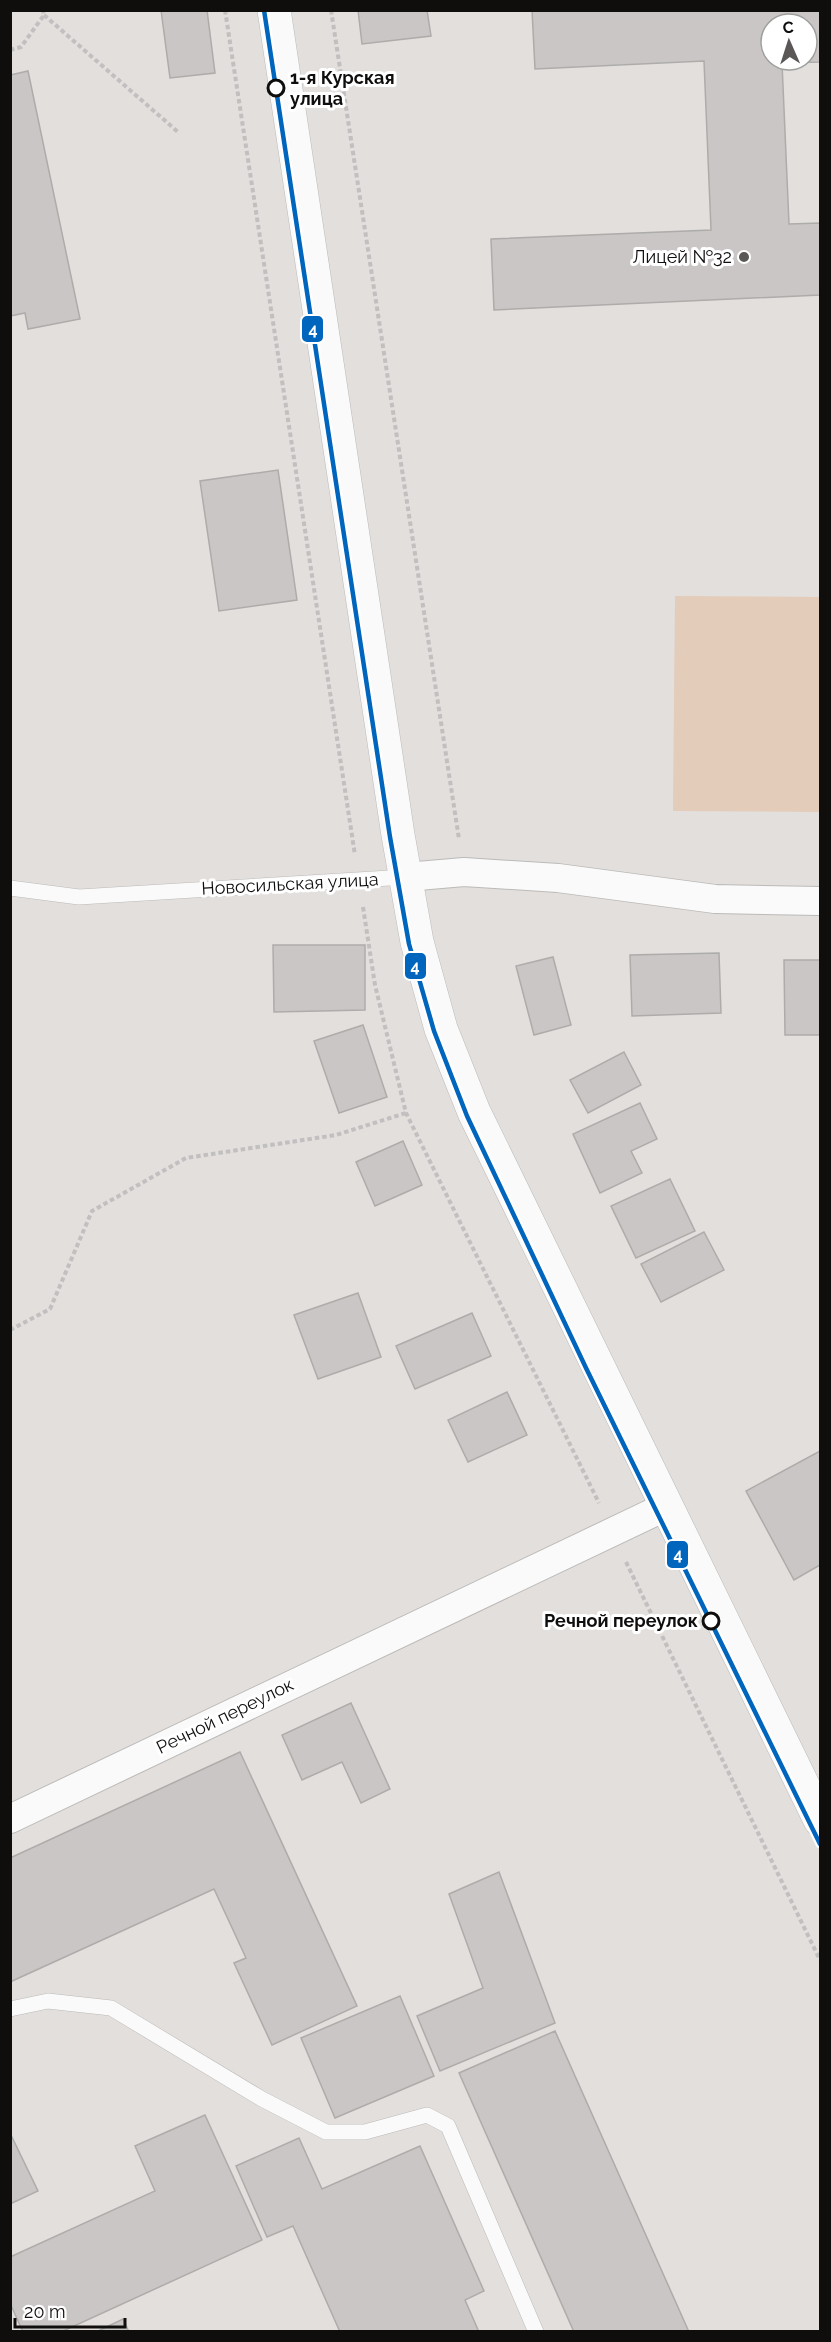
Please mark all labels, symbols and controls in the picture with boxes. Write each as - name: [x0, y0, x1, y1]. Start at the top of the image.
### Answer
- north arrow: [759, 12, 819, 72]
- text: С: [782, 18, 794, 37]
- place label: 1-я Курская улица: [290, 67, 394, 109]
- marker: 1-я Курская улица: [267, 79, 285, 97]
- place label: Лицей №32: [632, 246, 732, 267]
- marker: Лицей №32: [737, 250, 751, 264]
- line badge: 4: [301, 315, 324, 343]
- text: 4: [308, 320, 318, 339]
- street label: Новосильская улица: [201, 868, 379, 899]
- line badge: 4: [404, 952, 427, 980]
- text: 4: [410, 957, 420, 976]
- line badge: 4: [666, 1540, 689, 1569]
- text: 4: [673, 1545, 683, 1564]
- place label: Речной переулок: [544, 1610, 698, 1631]
- marker: Речной переулок: [702, 1612, 720, 1630]
- street label: Речной переулок: [153, 1673, 297, 1758]
- scale bar: [15, 2291, 124, 2329]
- text: 20 m: [24, 2301, 66, 2322]

